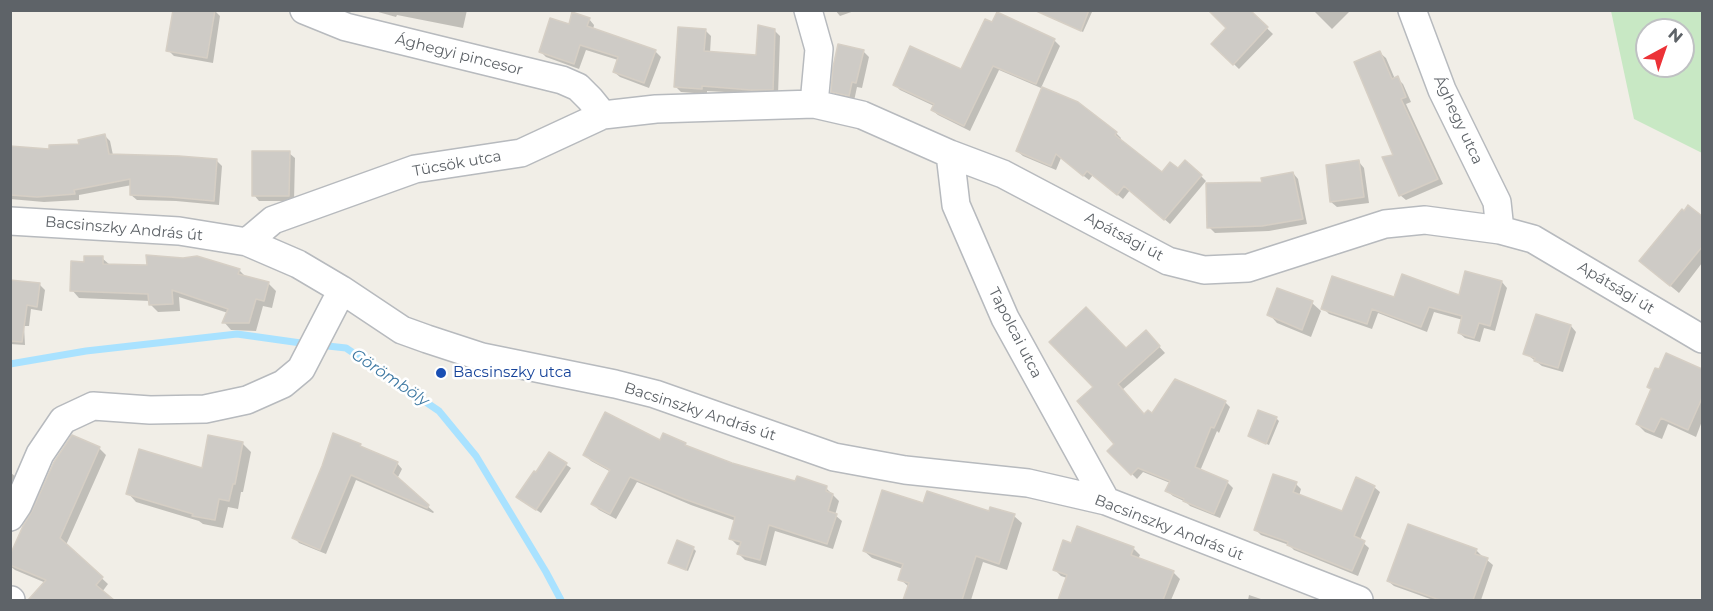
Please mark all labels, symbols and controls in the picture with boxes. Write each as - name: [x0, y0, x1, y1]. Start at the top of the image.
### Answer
- north arrow: [1635, 18, 1695, 78]
- text: N: [1665, 24, 1687, 47]
- street label: Ághegyi pincesor: [393, 30, 525, 80]
- street label: Ághegy utca: [1430, 73, 1486, 167]
- street label: Tücsök utca: [411, 147, 503, 181]
- street label: Apátsági út: [1082, 209, 1166, 265]
- street label: Bacsinszky András út: [44, 213, 204, 245]
- street label: Apátsági út: [1574, 258, 1658, 318]
- street label: Tapolcai utca: [984, 285, 1046, 381]
- water label: Görömböly: [348, 345, 432, 411]
- place label: Bacsinszky utca: [453, 364, 572, 382]
- marker: Bacsinszky utca: [434, 366, 448, 380]
- street label: Bacsinszky András út: [622, 379, 778, 445]
- street label: Bacsinszky András út: [1092, 491, 1246, 565]

